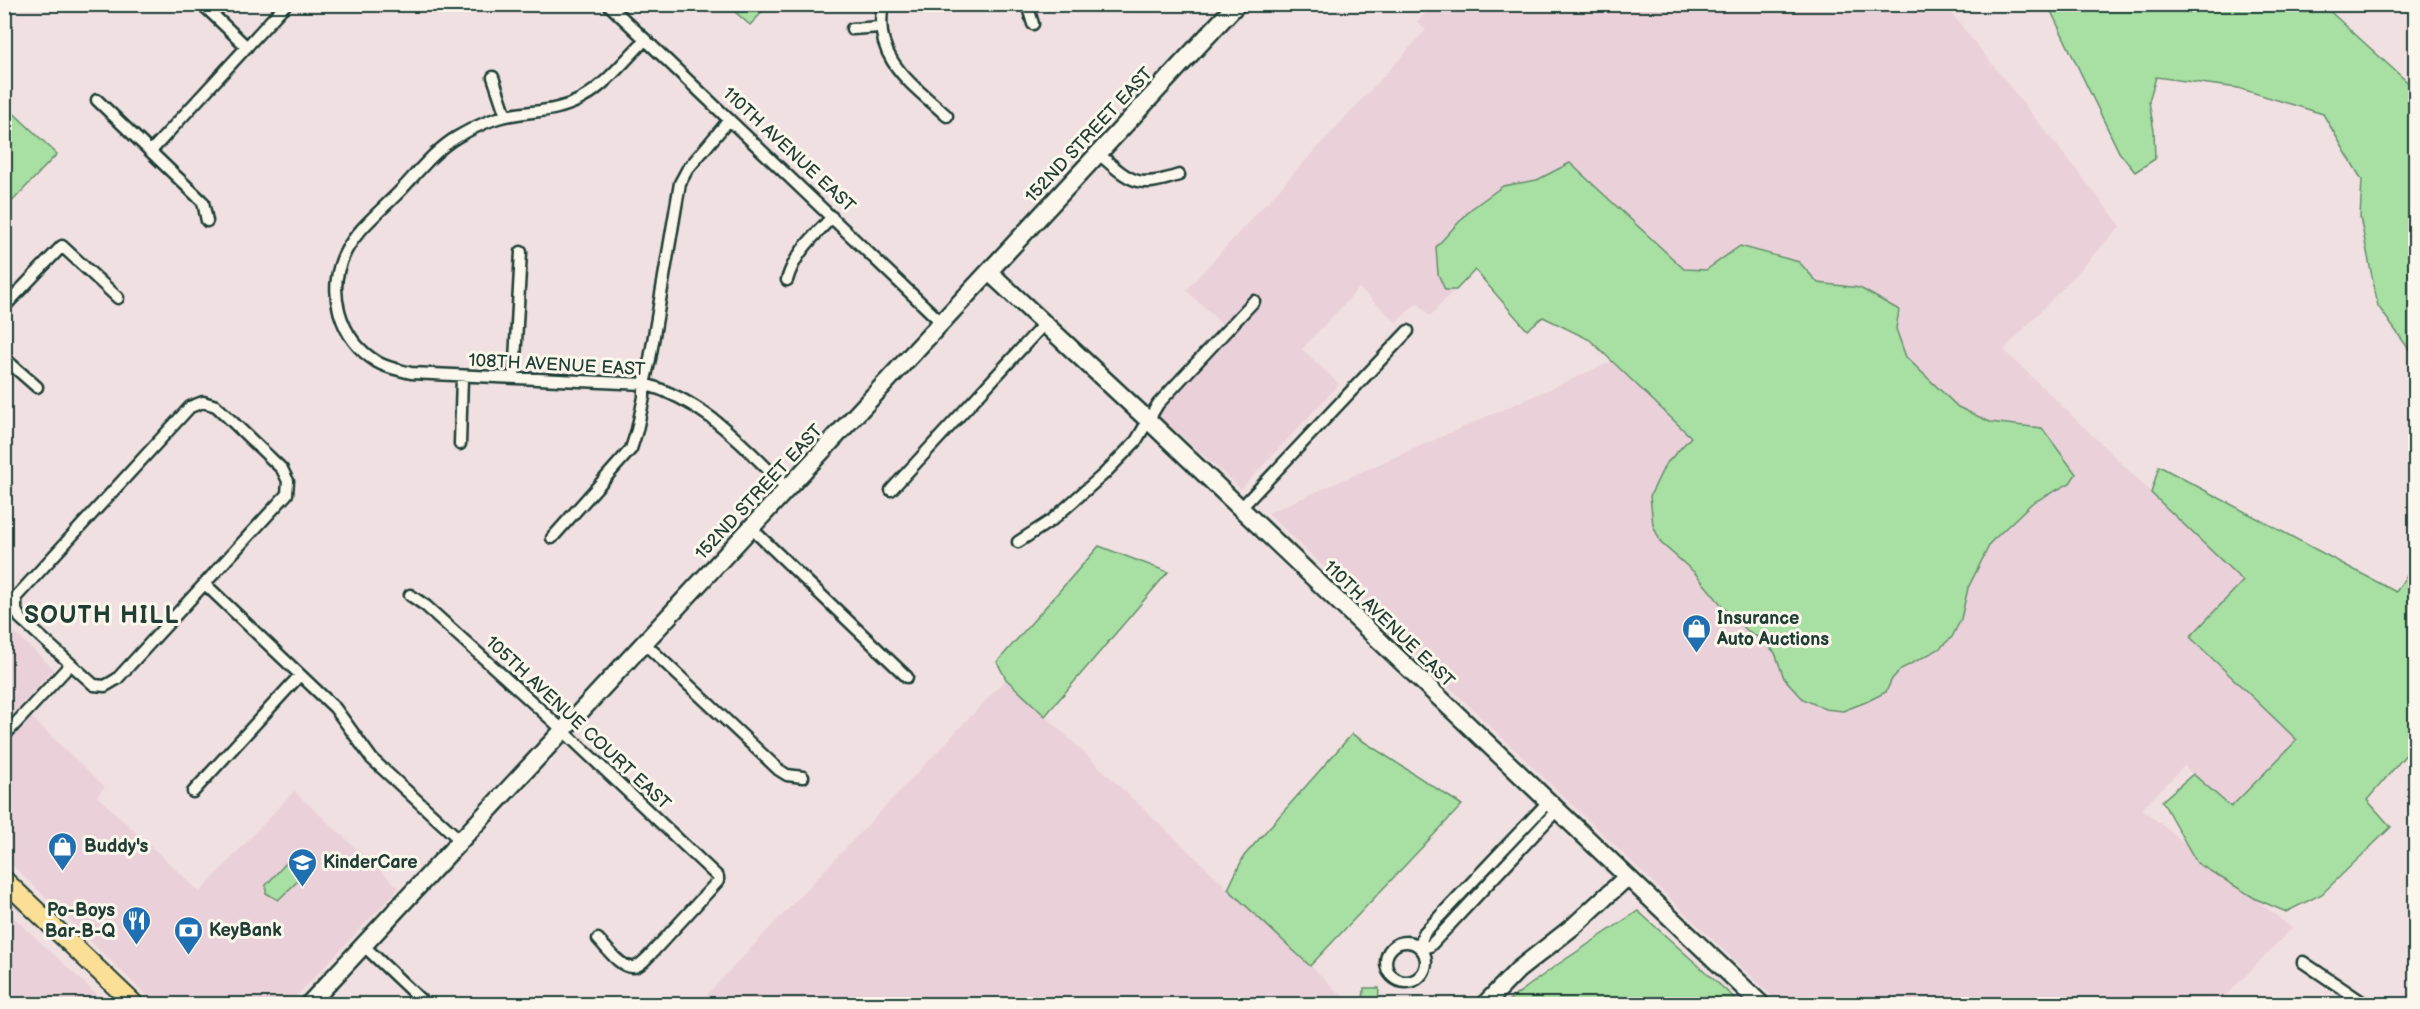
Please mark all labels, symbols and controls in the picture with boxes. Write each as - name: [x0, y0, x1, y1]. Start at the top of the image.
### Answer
- street label: 152ND STREET EAST: [1021, 63, 1157, 207]
- street label: 110TH AVENUE EAST: [718, 83, 860, 217]
- street label: 108TH AVENUE EAST: [468, 350, 646, 380]
- street label: 152ND STREET EAST: [691, 420, 827, 564]
- street label: 110TH AVENUE EAST: [1319, 556, 1459, 692]
- district label: SOUTH HILL: [24, 601, 180, 630]
- place label: Insurance Auto Auctions: [1716, 608, 1829, 650]
- shop icon: Insurance Auto Auctions: [1680, 612, 1712, 654]
- street label: 105TH AVENUE COURT EAST: [481, 632, 675, 814]
- shop icon: Buddy's: [47, 830, 79, 872]
- place label: Buddy's: [84, 836, 148, 857]
- school or university icon: KinderCare: [286, 846, 318, 888]
- place label: KinderCare: [323, 852, 418, 873]
- place label: Po-Boys Bar-B-Q: [45, 900, 115, 942]
- restaurant icon: Po-Boys Bar-B-Q: [120, 904, 152, 946]
- bank icon: KeyBank: [172, 914, 204, 956]
- place label: KeyBank: [209, 920, 282, 941]

